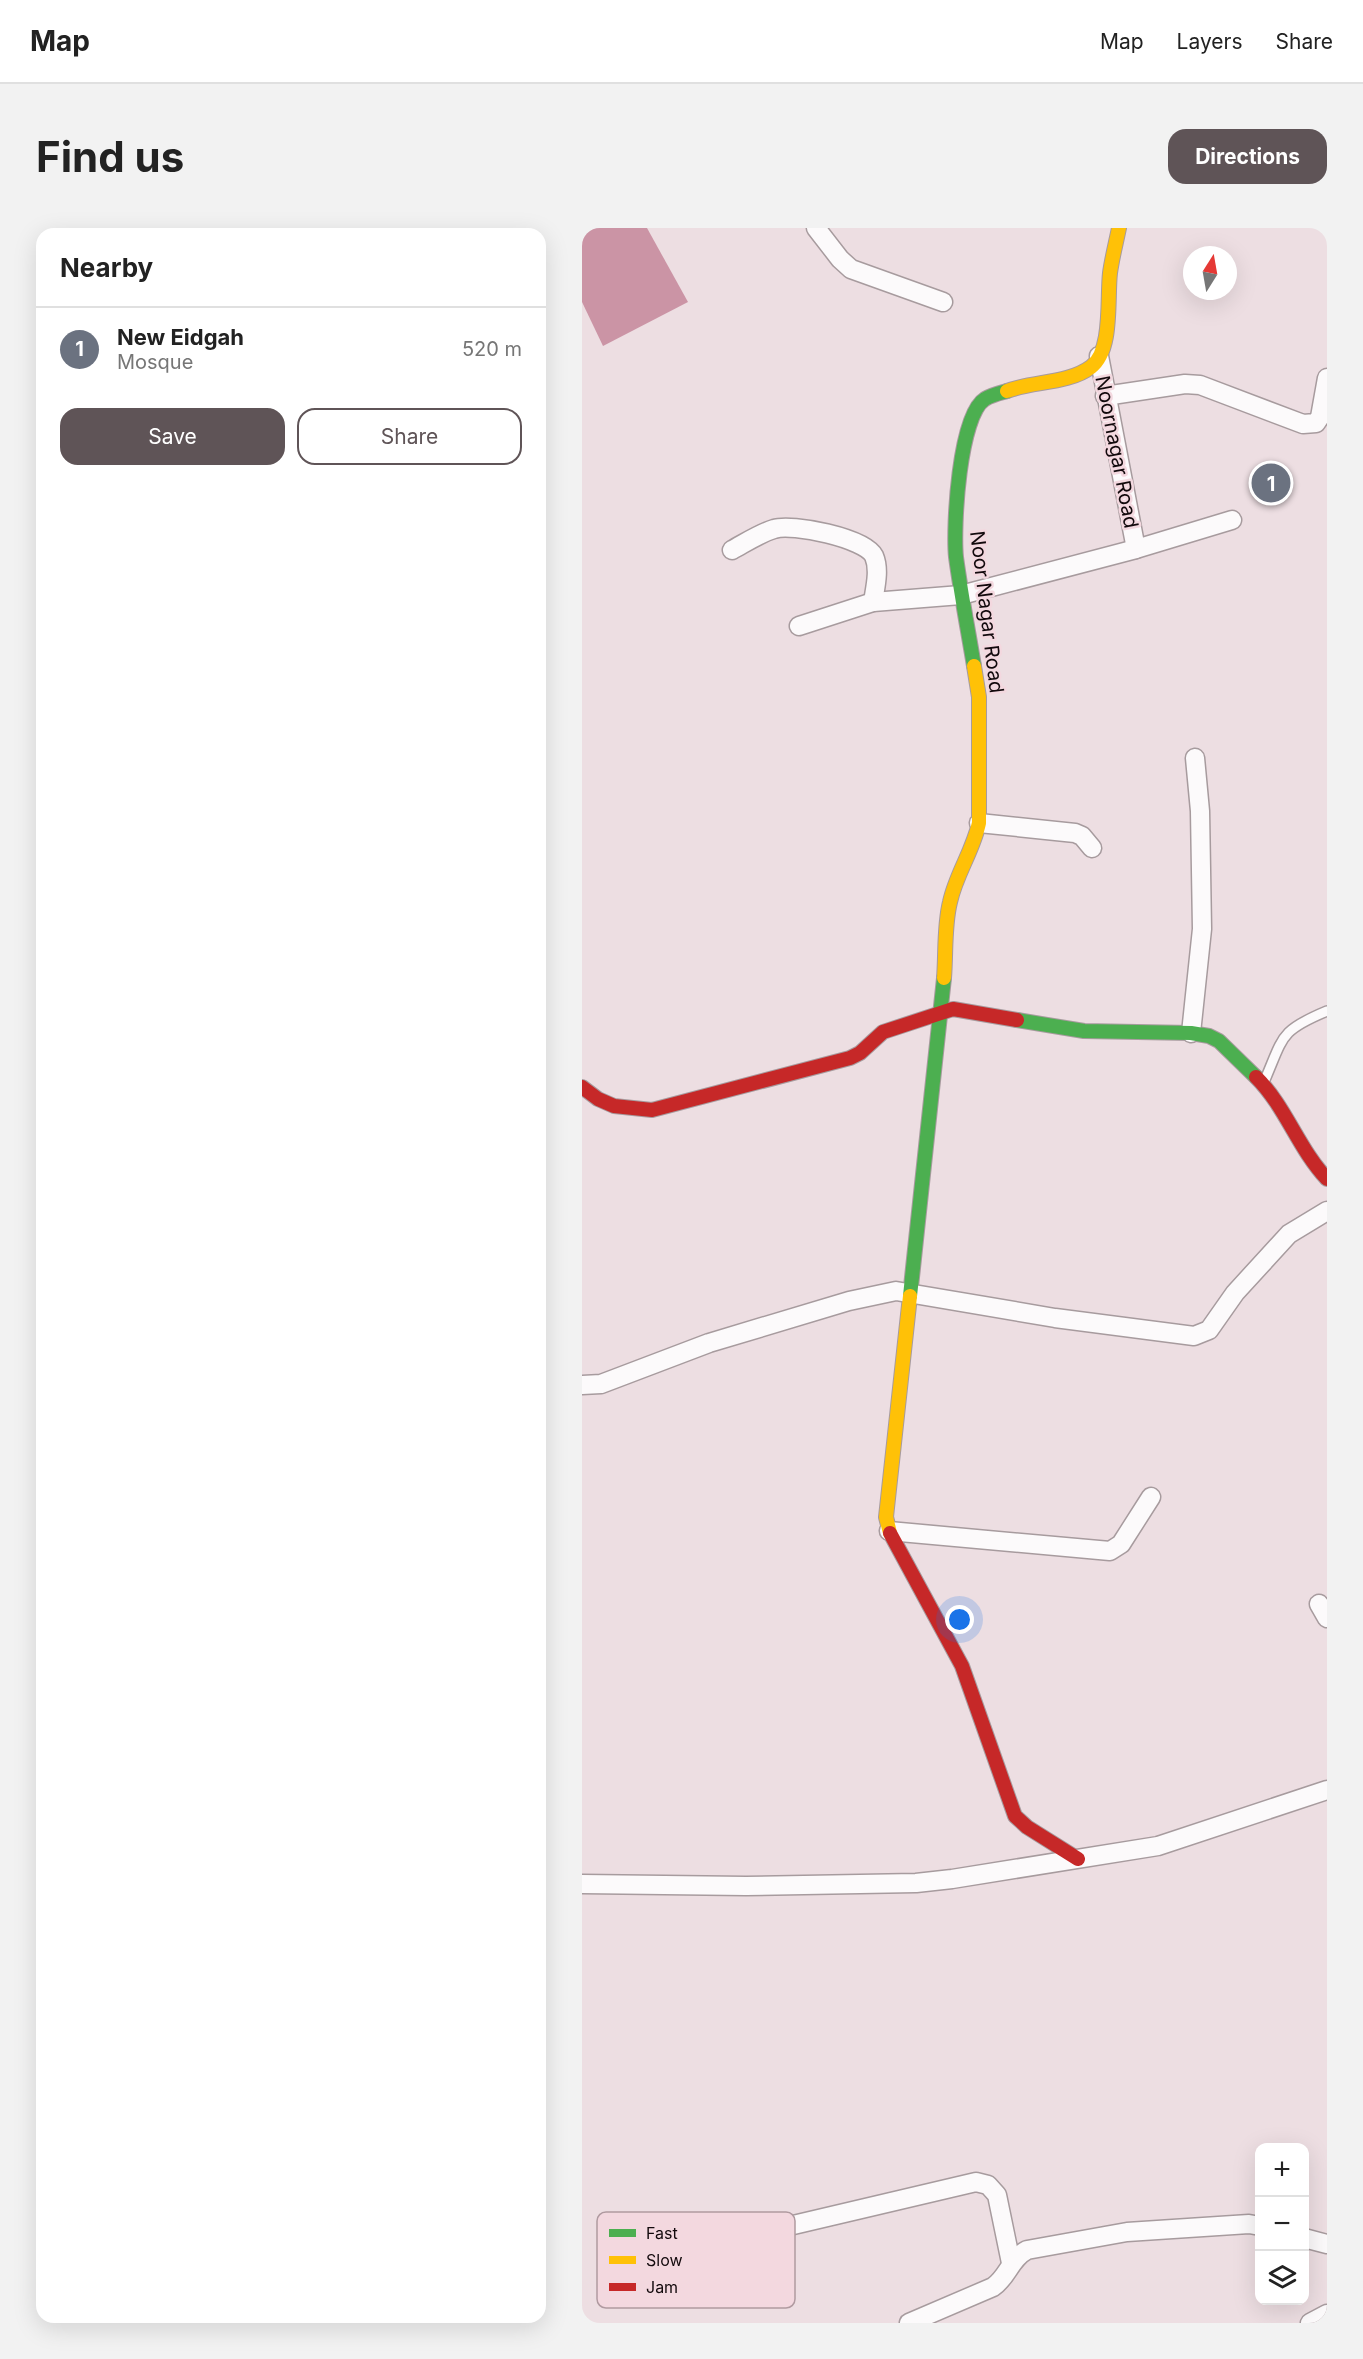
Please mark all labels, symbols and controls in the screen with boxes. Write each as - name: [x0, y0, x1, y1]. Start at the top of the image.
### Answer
- text: Map: [30, 24, 90, 58]
- text: Map: [1100, 29, 1144, 54]
- text: Layers: [1177, 29, 1243, 54]
- text: Share: [1276, 29, 1333, 54]
- button: Directions: [1168, 129, 1327, 184]
- text: Find us: [36, 131, 184, 182]
- north arrow: [1183, 246, 1237, 300]
- text: Nearby: [60, 252, 153, 283]
- text: New Eidgah: [117, 324, 244, 350]
- text: 1: [75, 337, 84, 361]
- text: 520 m: [462, 337, 522, 361]
- text: Mosque: [117, 350, 193, 374]
- street label: Noornagar Road: [1090, 374, 1144, 530]
- button: Save: [60, 408, 285, 465]
- button: Share: [297, 408, 522, 465]
- pin: 1: [1252, 460, 1290, 506]
- street label: Noor Nagar Road: [965, 529, 1009, 695]
- your location: [945, 1605, 974, 1634]
- map controls: [1255, 2143, 1309, 2305]
- button: +: [1255, 2143, 1309, 2197]
- button: −: [1255, 2197, 1309, 2251]
- legend: [597, 2212, 795, 2308]
- text: Fast: [646, 2223, 678, 2243]
- text: Slow: [646, 2250, 683, 2270]
- button: layers: [1255, 2251, 1309, 2305]
- text: Jam: [646, 2277, 678, 2297]

